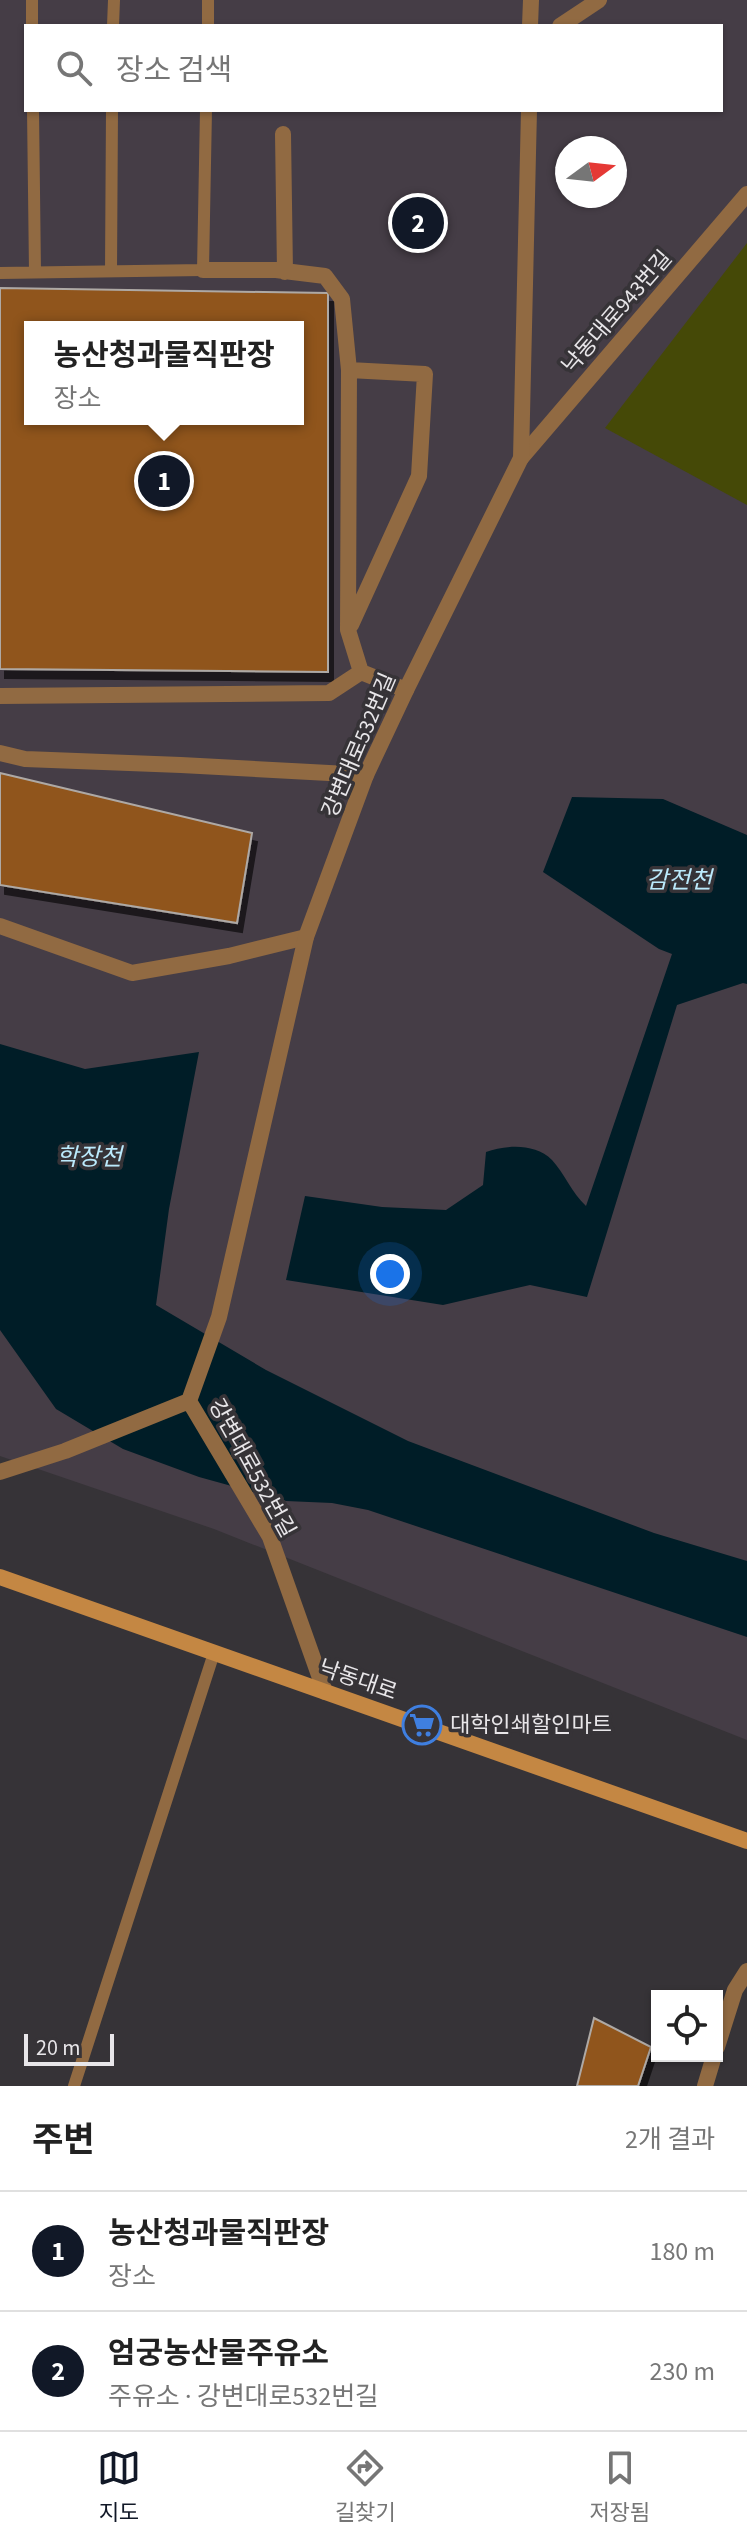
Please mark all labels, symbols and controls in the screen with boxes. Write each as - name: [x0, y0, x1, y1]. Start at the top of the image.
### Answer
- search box: [24, 24, 723, 112]
- icon: search: [52, 46, 96, 90]
- text: 장소 검색: [116, 49, 232, 92]
- north arrow: [555, 136, 627, 208]
- pin: 2: [392, 193, 444, 253]
- street label: 낙동대로943번길: [554, 243, 680, 381]
- popup: [24, 321, 304, 425]
- text: 농산청과물직판장: [54, 334, 274, 377]
- text: 장소: [54, 380, 101, 417]
- pin: 1: [138, 451, 190, 511]
- street label: 강변대로532번길: [314, 668, 404, 822]
- water label: 감전천: [646, 863, 715, 898]
- water label: 학장천: [56, 1140, 125, 1175]
- your location: [370, 1254, 410, 1294]
- street label: 강변대로532번길: [201, 1393, 303, 1543]
- street label: 낙동대로: [315, 1652, 401, 1708]
- supermarket icon: 대학인쇄할인마트: [401, 1704, 443, 1746]
- place label: 대학인쇄할인마트: [450, 1709, 612, 1741]
- map controls: [651, 1990, 723, 2062]
- button: locate: [651, 1990, 723, 2062]
- scale bar: [24, 2030, 114, 2066]
- text: 20 m: [36, 2032, 81, 2064]
- text: 주변: [32, 2116, 95, 2165]
- text: 2개 결과: [625, 2121, 715, 2158]
- text: 농산청과물직판장: [108, 2212, 329, 2255]
- text: 1: [51, 2233, 65, 2270]
- text: 180 m: [649, 2233, 715, 2270]
- text: 장소: [108, 2258, 156, 2295]
- text: 엄궁농산물주유소: [108, 2332, 329, 2375]
- text: 2: [51, 2353, 65, 2390]
- text: 230 m: [649, 2353, 715, 2390]
- text: 주유소 · 강변대로532번길: [108, 2378, 379, 2415]
- tab: 지도: [97, 2446, 141, 2529]
- tab: 길찾기: [335, 2446, 396, 2529]
- tab: 저장됨: [589, 2446, 650, 2529]

